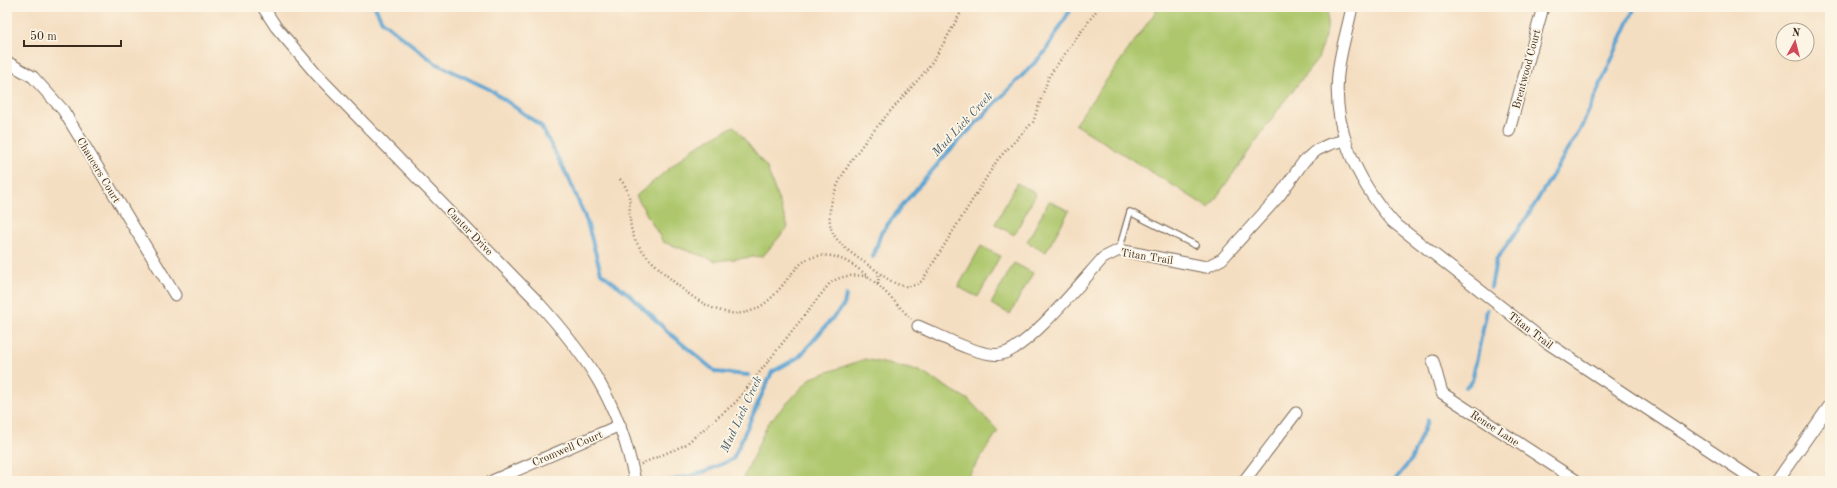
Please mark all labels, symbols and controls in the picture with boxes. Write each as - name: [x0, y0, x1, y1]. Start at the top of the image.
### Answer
- scale bar: [24, 22, 121, 48]
- north arrow: [1775, 22, 1815, 62]
- street label: Brentwood Court: [1512, 28, 1543, 110]
- text: N: [1791, 28, 1801, 40]
- text: 50 m: [30, 30, 57, 43]
- water label: Mud Lick Creek: [929, 90, 995, 160]
- street label: Chaucers Court: [74, 136, 122, 205]
- street label: Canter Drive: [444, 206, 494, 258]
- street label: Titan Trail: [1120, 248, 1174, 267]
- street label: Titan Trail: [1506, 311, 1555, 352]
- water label: Mud Lick Creek: [719, 374, 765, 455]
- street label: Renee Lane: [1468, 409, 1521, 449]
- street label: Cromwell Court: [531, 430, 604, 469]

